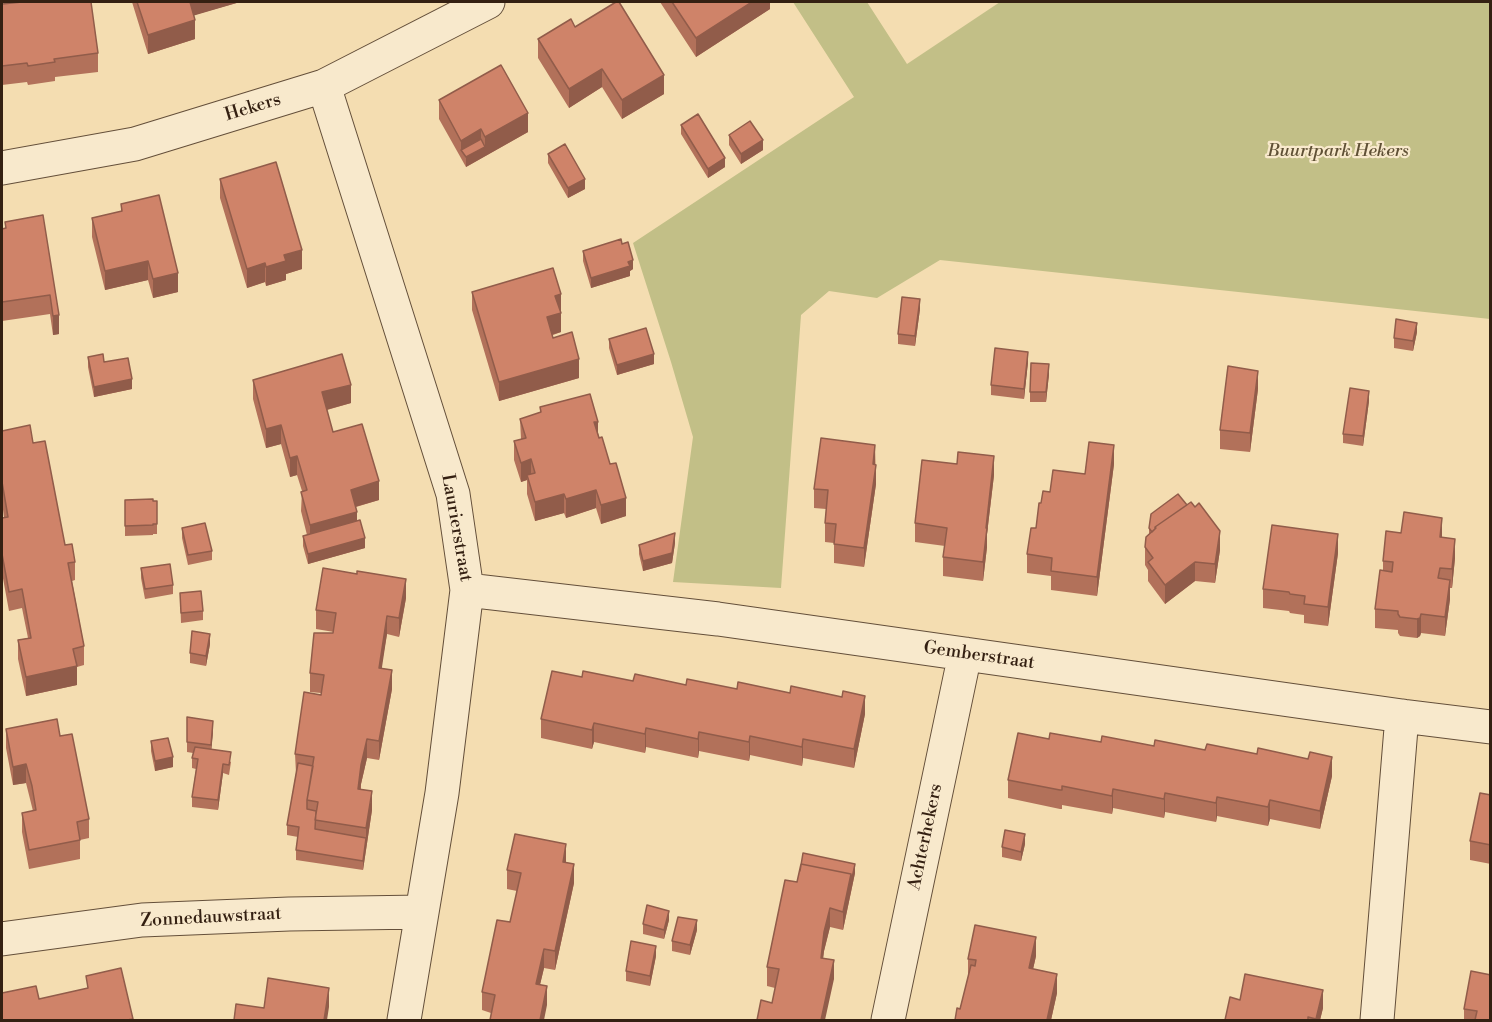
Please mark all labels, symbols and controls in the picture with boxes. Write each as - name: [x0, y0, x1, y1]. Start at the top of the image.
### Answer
- street label: Hekers: [222, 89, 284, 127]
- park label: Buurtpark Hekers: [1267, 141, 1409, 163]
- street label: Laurierstraat: [436, 472, 476, 584]
- street label: Gemberstraat: [922, 638, 1036, 674]
- street label: Achterhekers: [904, 782, 948, 892]
- street label: Zonnedauwstraat: [140, 904, 282, 932]

